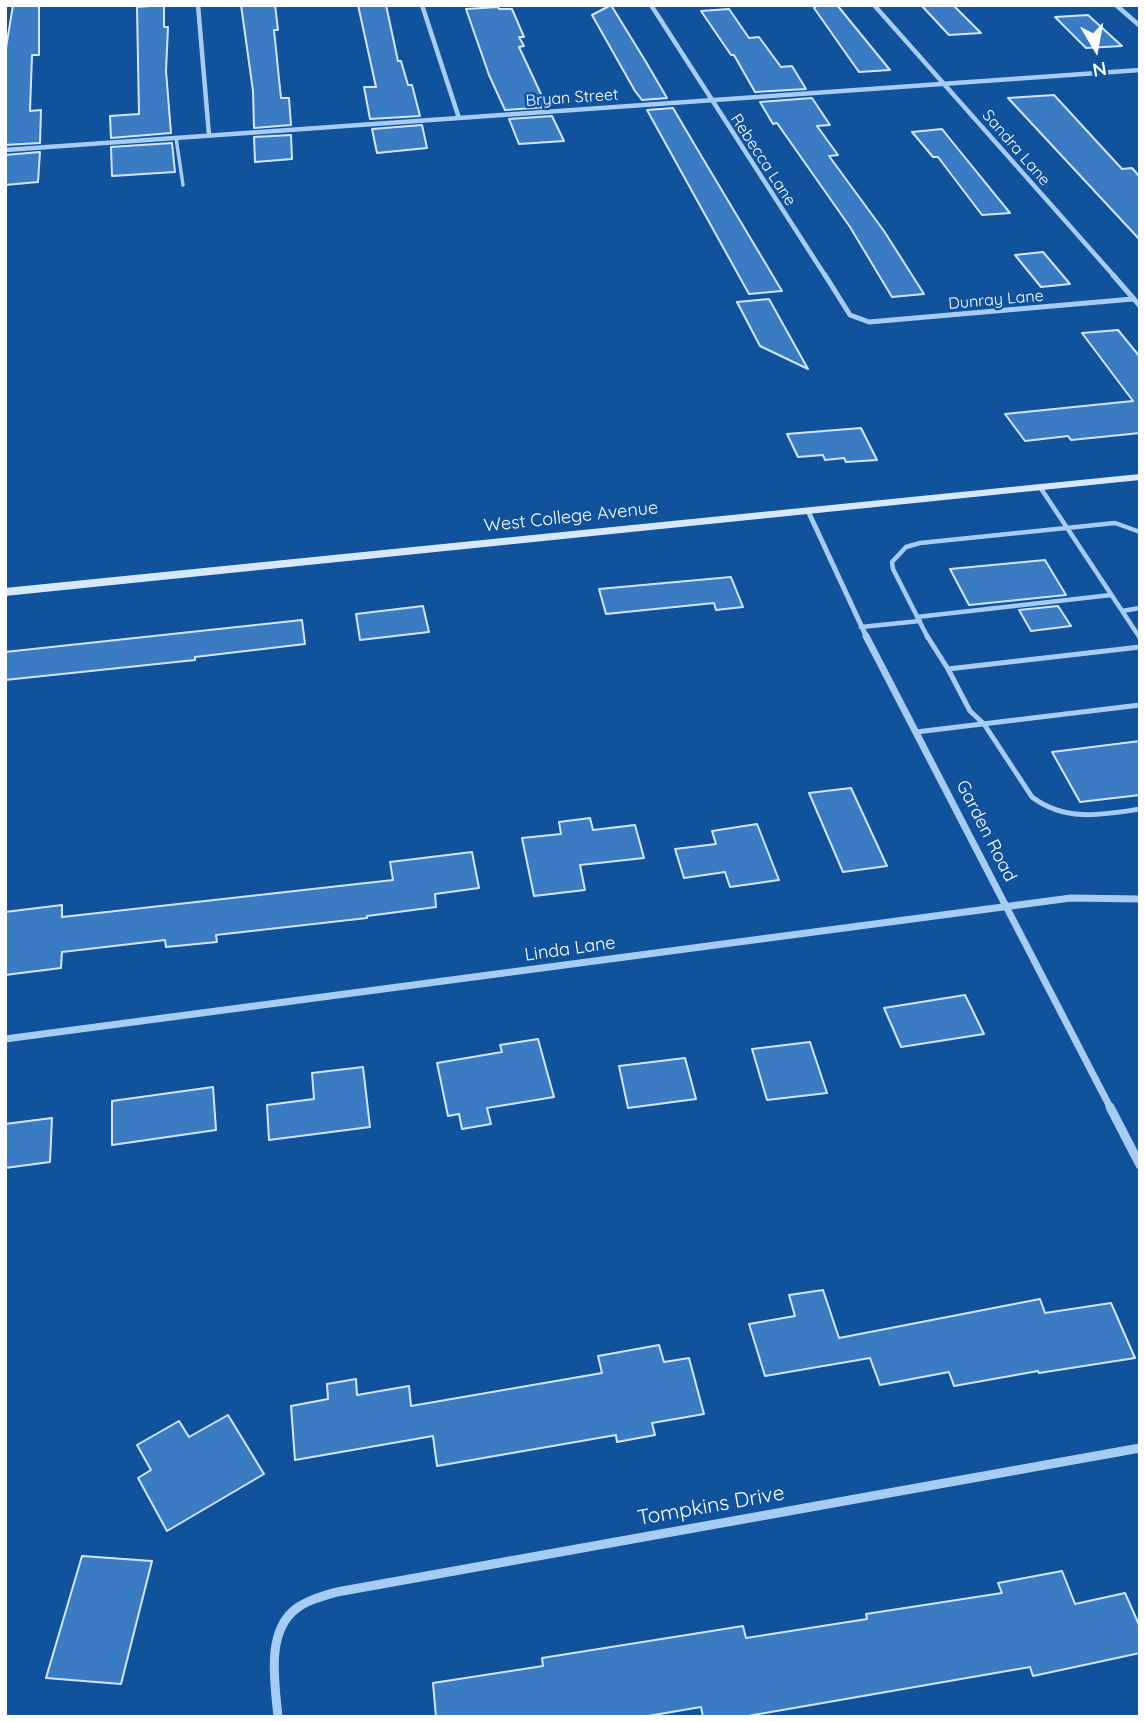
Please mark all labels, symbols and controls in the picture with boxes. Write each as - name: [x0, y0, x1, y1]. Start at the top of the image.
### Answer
- north arrow: [1061, 14, 1131, 84]
- text: N: [1091, 57, 1109, 83]
- street label: Bryan Street: [525, 85, 619, 111]
- street label: Sandra Lane: [978, 106, 1054, 190]
- street label: Rebecca Lane: [726, 111, 800, 209]
- street label: Dunray Lane: [948, 286, 1044, 314]
- street label: West College Avenue: [483, 497, 659, 537]
- street label: Garden Road: [951, 777, 1021, 885]
- street label: Linda Lane: [523, 932, 617, 966]
- street label: Tompkins Drive: [636, 1481, 786, 1531]

